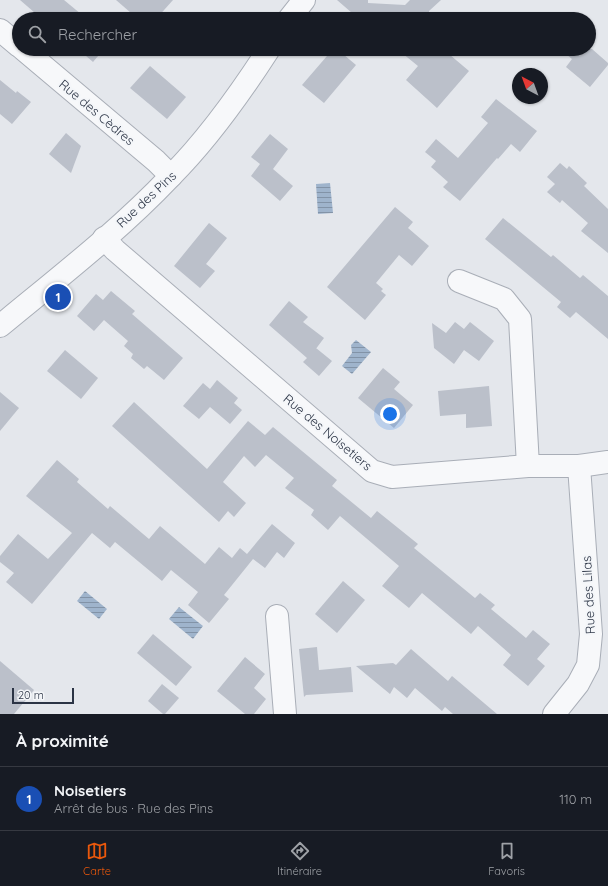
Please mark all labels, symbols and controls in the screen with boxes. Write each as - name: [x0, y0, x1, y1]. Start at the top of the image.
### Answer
- search box: [12, 12, 596, 56]
- icon: search: [26, 23, 48, 45]
- text: Rechercher: [58, 25, 137, 44]
- north arrow: [512, 68, 548, 104]
- street label: Rue des Cèdres: [56, 76, 138, 148]
- street label: Rue des Pins: [113, 167, 179, 231]
- pin: 1: [45, 282, 71, 312]
- street label: Rue des Noisetiers: [280, 390, 376, 474]
- your location: [380, 404, 400, 424]
- street label: Rue des Lilas: [578, 555, 598, 635]
- scale bar: [12, 686, 74, 705]
- text: 20 m: [18, 688, 44, 702]
- text: À proximité: [16, 730, 109, 751]
- text: Noisetiers: [54, 781, 126, 800]
- text: 1: [26, 791, 32, 807]
- text: 110 m: [559, 791, 592, 807]
- text: Arrêt de bus · Rue des Pins: [54, 800, 213, 816]
- tab: Carte: [83, 840, 111, 878]
- tab: Itinéraire: [277, 840, 322, 878]
- tab: Favoris: [488, 840, 525, 878]

